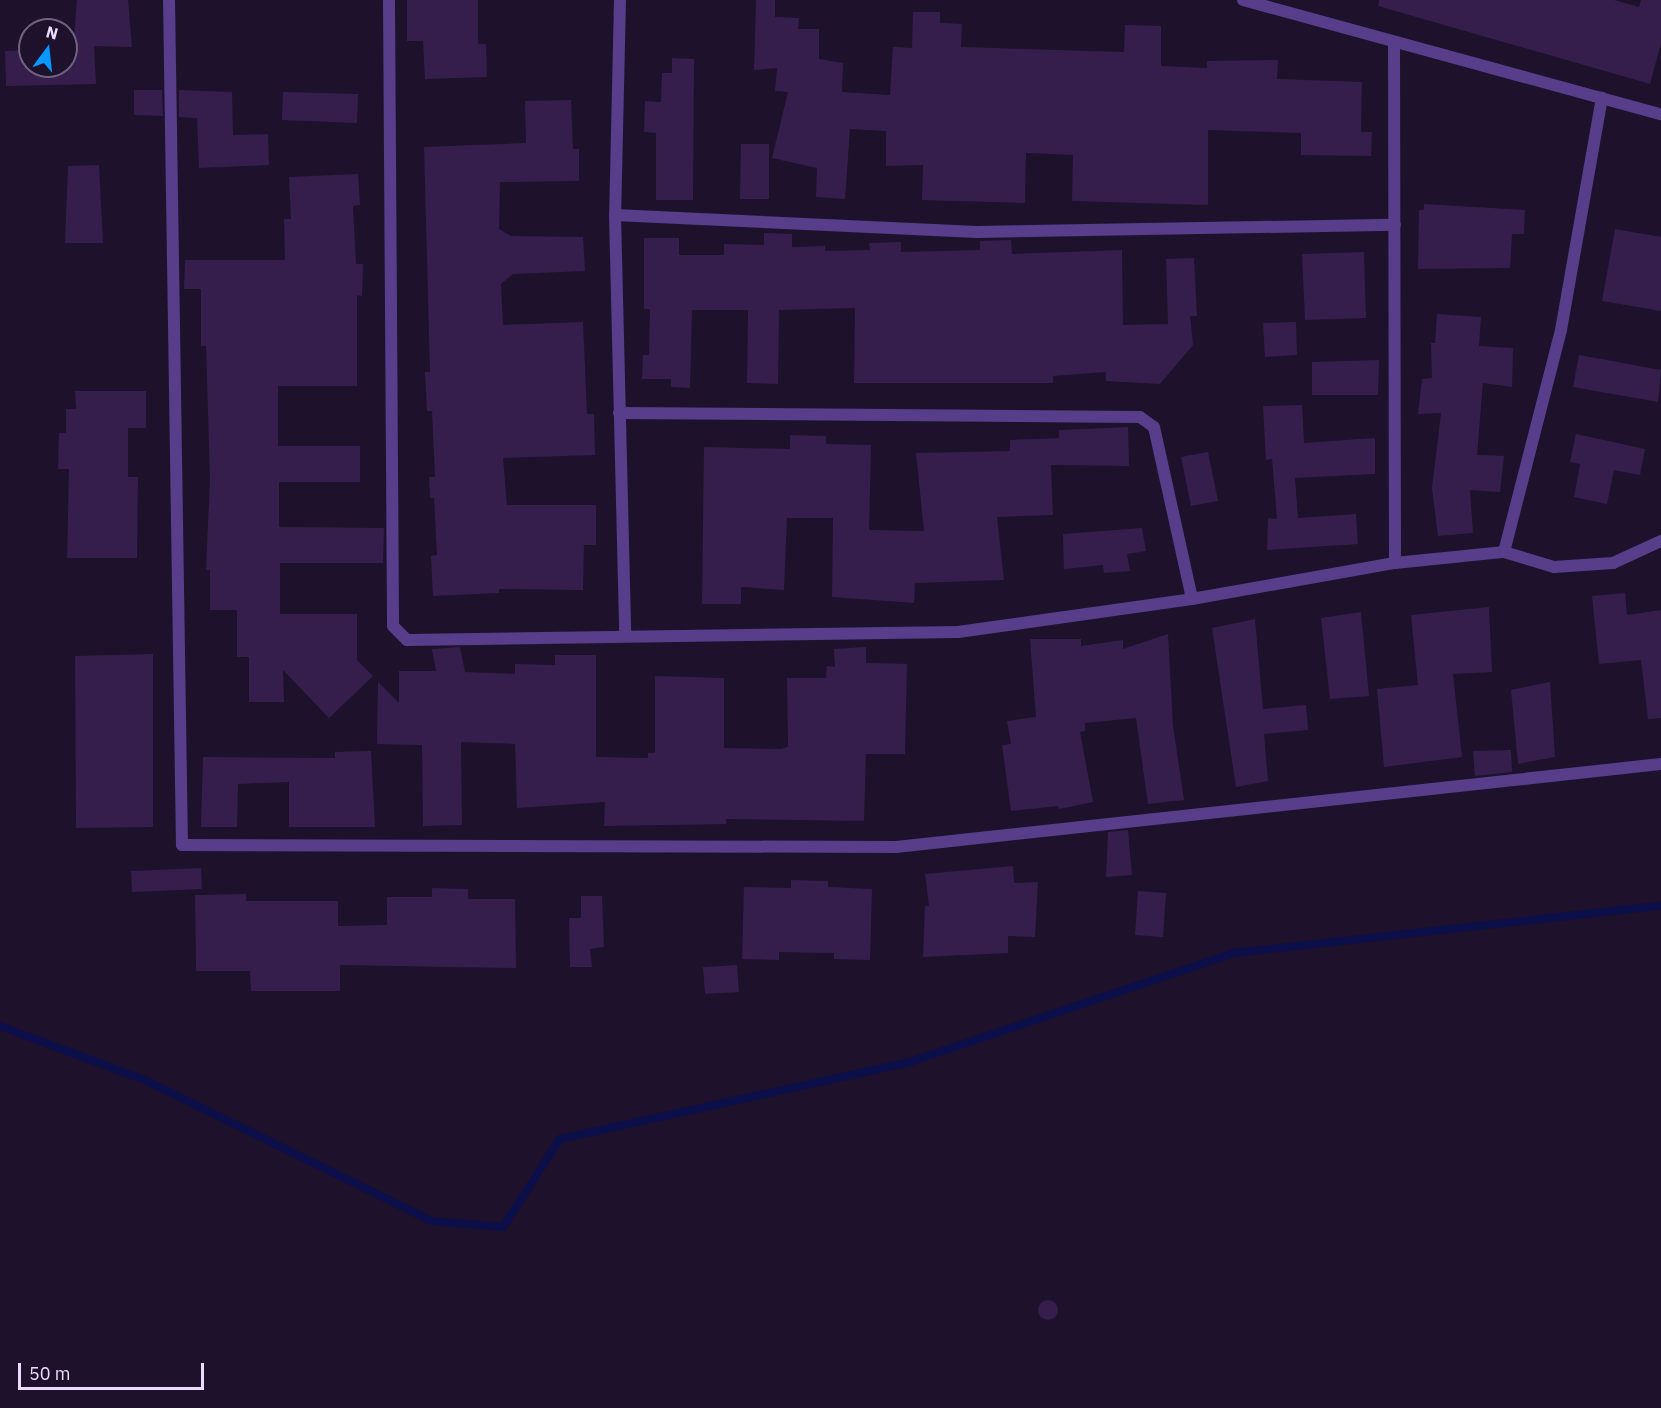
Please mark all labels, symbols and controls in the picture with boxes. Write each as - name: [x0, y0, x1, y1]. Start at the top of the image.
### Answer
- north arrow: [18, 18, 78, 78]
- text: N: [44, 21, 60, 44]
- scale bar: [21, 1351, 207, 1389]
- text: 50 m: [29, 1362, 71, 1385]

